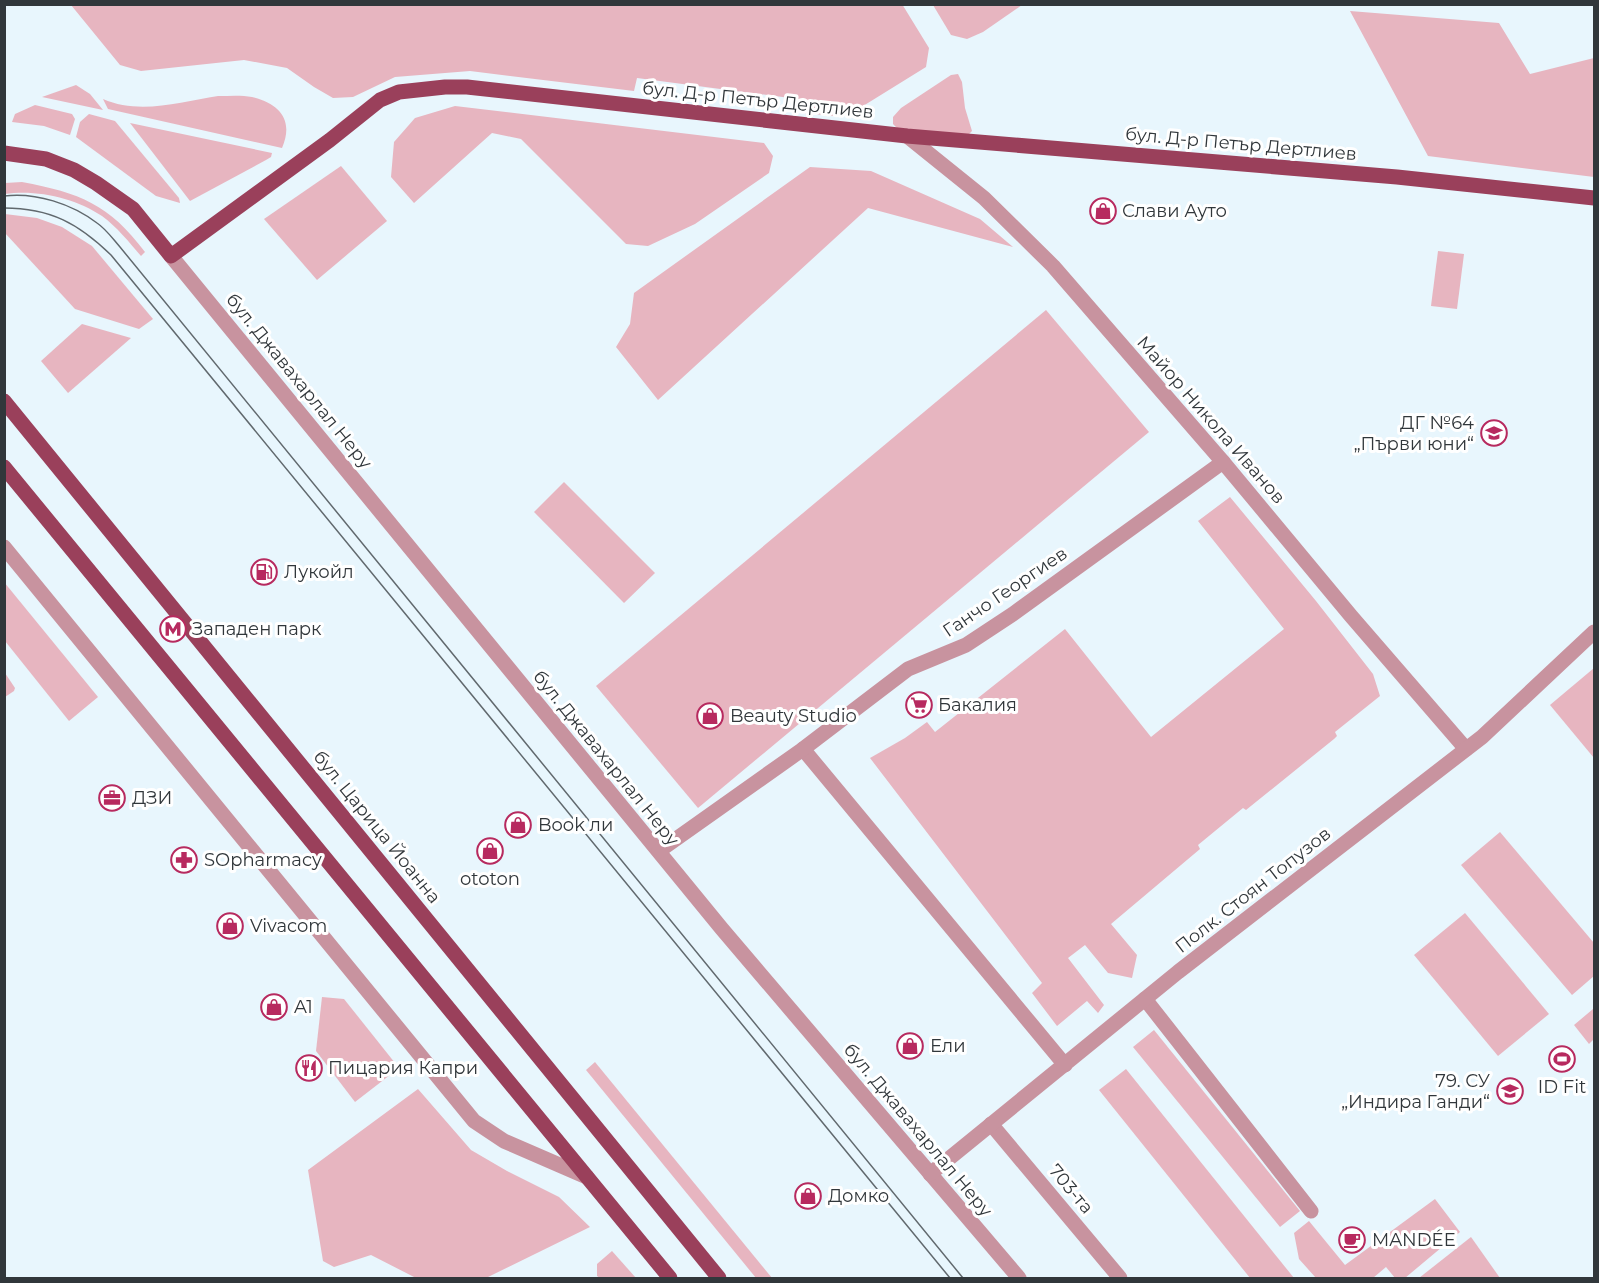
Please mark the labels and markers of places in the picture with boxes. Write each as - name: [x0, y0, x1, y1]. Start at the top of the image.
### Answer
- shop icon: Слави Ауто: [1088, 196, 1118, 226]
- place label: Слави Ауто: [1122, 200, 1227, 222]
- place label: ДГ №64 „Първи юни“: [1354, 412, 1474, 455]
- school or university icon: ДГ №64 „Първи юни“: [1479, 418, 1509, 448]
- fuel station icon: Лукойл: [249, 557, 279, 587]
- place label: Лукойл: [284, 561, 354, 583]
- metro station icon: Западен парк: [158, 614, 188, 644]
- place label: Западен парк: [192, 618, 322, 640]
- supermarket icon: Бакалия: [904, 690, 934, 720]
- place label: Бакалия: [938, 694, 1017, 716]
- shop icon: Beauty Studio: [695, 701, 725, 731]
- place label: Beauty Studio: [730, 705, 857, 727]
- office icon: ДЗИ: [97, 783, 127, 813]
- place label: ДЗИ: [132, 787, 172, 809]
- shop icon: Book ли: [503, 810, 533, 840]
- place label: Book ли: [538, 814, 613, 836]
- shop icon: ototon: [475, 836, 505, 866]
- pharmacy icon: SOpharmacy: [169, 845, 199, 875]
- place label: SOpharmacy: [204, 849, 322, 871]
- place label: ototon: [460, 868, 520, 890]
- shop icon: Vivacom: [215, 911, 245, 941]
- place label: Vivacom: [250, 915, 327, 937]
- shop icon: A1: [259, 992, 289, 1022]
- place label: A1: [294, 996, 313, 1018]
- shop icon: Ели: [895, 1031, 925, 1061]
- place label: Ели: [930, 1035, 966, 1057]
- sports icon: ID Fit: [1547, 1044, 1577, 1074]
- restaurant icon: Пицария Капри: [294, 1053, 324, 1083]
- place label: Пицария Капри: [328, 1057, 478, 1079]
- place label: 79. СУ „Индира Ганди“: [1341, 1070, 1491, 1113]
- school or university icon: 79. СУ „Индира Ганди“: [1495, 1076, 1525, 1106]
- place label: ID Fit: [1538, 1076, 1586, 1098]
- shop icon: Домко: [793, 1181, 823, 1211]
- place label: Домко: [828, 1185, 889, 1207]
- cafe icon: MANDÉE: [1337, 1225, 1367, 1255]
- place label: MANDÉE: [1372, 1229, 1456, 1251]

